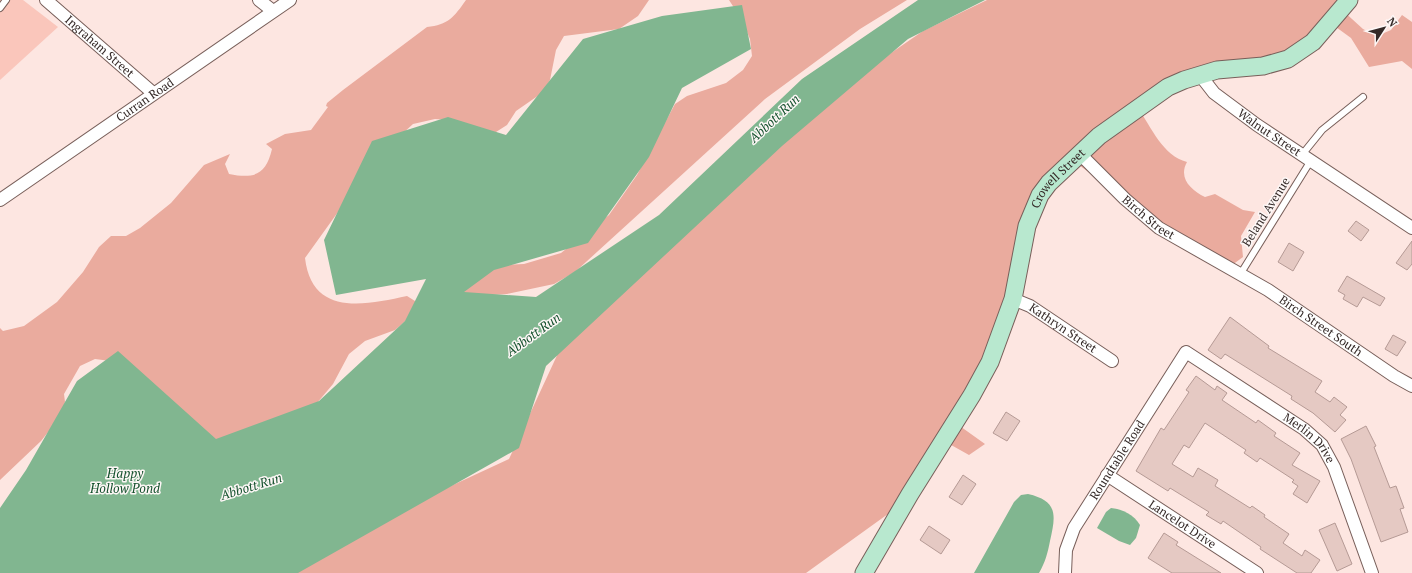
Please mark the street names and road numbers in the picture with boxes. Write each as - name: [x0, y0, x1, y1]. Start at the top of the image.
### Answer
- street label: Ingraham Street: [62, 12, 138, 81]
- street label: Curran Road: [113, 74, 177, 125]
- street label: Walnut Street: [1235, 105, 1305, 160]
- street label: Crowell Street: [1027, 145, 1088, 210]
- street label: Beland Avenue: [1238, 174, 1293, 249]
- street label: Birch Street: [1119, 192, 1178, 243]
- street label: Birch Street South: [1276, 292, 1366, 359]
- street label: Kathryn Street: [1026, 300, 1100, 356]
- street label: Merlin Drive: [1281, 409, 1338, 465]
- street label: Roundtable Road: [1086, 417, 1148, 502]
- street label: Lancelot Drive: [1146, 496, 1219, 551]

